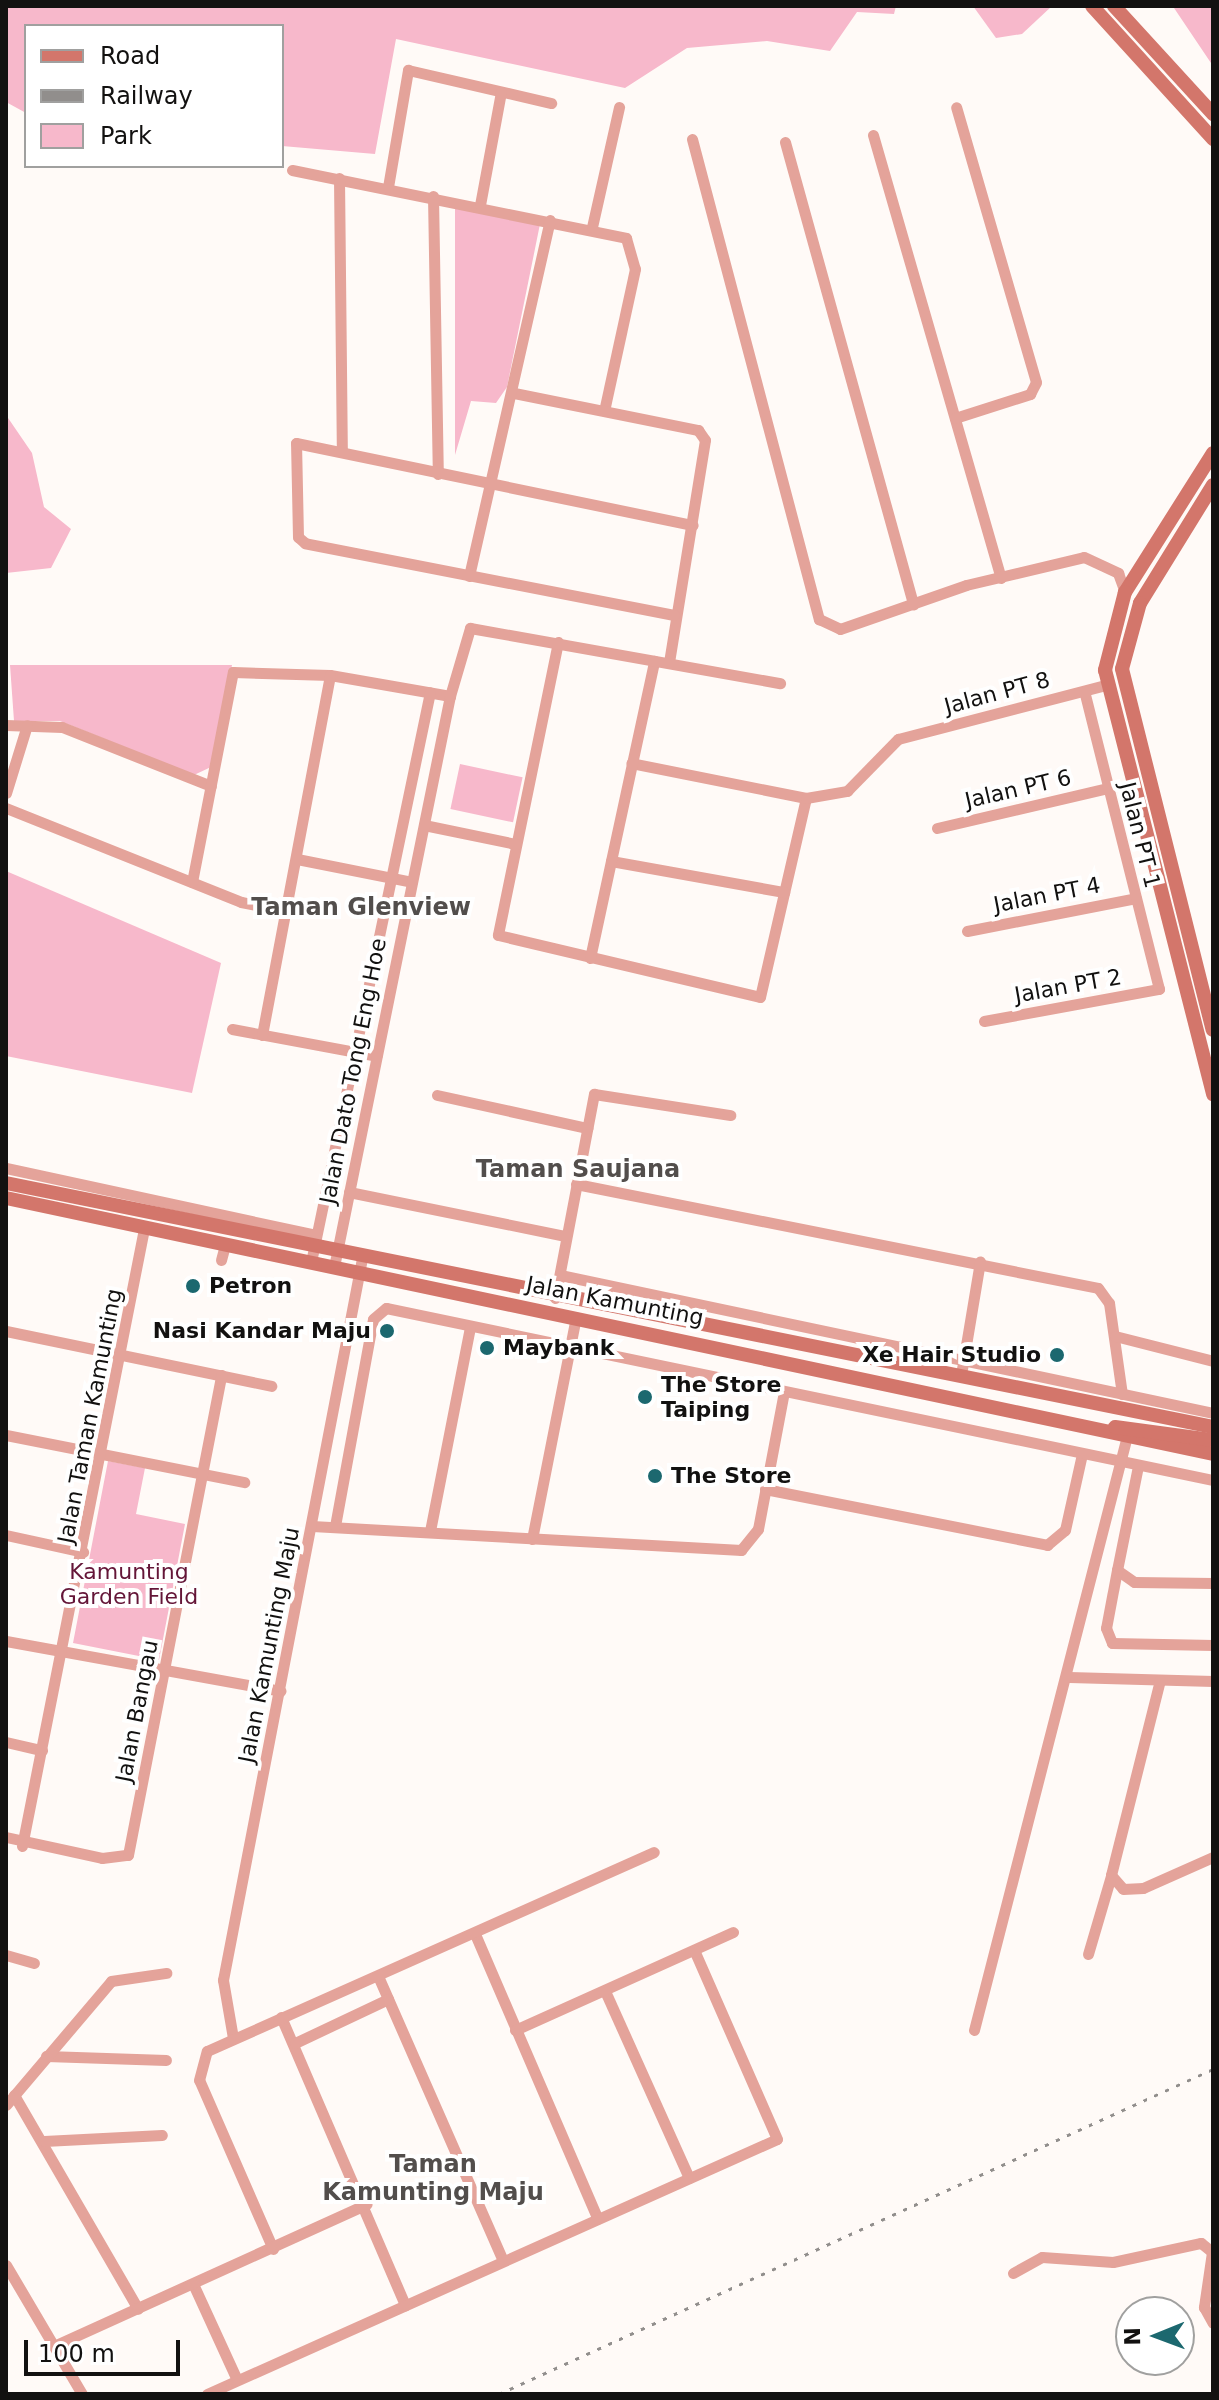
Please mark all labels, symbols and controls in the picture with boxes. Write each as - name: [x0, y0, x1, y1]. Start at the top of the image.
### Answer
- legend: [24, 24, 284, 168]
- text: Road: [100, 42, 160, 70]
- text: Railway: [100, 82, 193, 110]
- text: Park: [100, 122, 152, 150]
- street label: Jalan PT 8: [941, 666, 1053, 720]
- street label: Jalan PT 6: [962, 764, 1074, 814]
- street label: Jalan PT 1: [1114, 779, 1166, 891]
- street label: Jalan PT 4: [991, 872, 1103, 918]
- district label: Taman Glenview: [251, 894, 471, 922]
- street label: Jalan Dato Tong Eng Hoe: [314, 936, 392, 1206]
- street label: Jalan PT 2: [1012, 964, 1124, 1008]
- district label: Taman Saujana: [476, 1156, 680, 1184]
- street label: Jalan Kamunting: [524, 1271, 706, 1331]
- place label: Petron: [209, 1273, 292, 1299]
- marker: Petron: [184, 1277, 202, 1295]
- street label: Jalan Taman Kamunting: [52, 1286, 128, 1546]
- place label: Nasi Kandar Maju: [153, 1318, 371, 1344]
- marker: Nasi Kandar Maju: [378, 1322, 396, 1340]
- place label: Maybank: [503, 1335, 614, 1361]
- marker: Maybank: [478, 1339, 496, 1357]
- place label: Xe Hair Studio: [862, 1342, 1041, 1368]
- marker: Xe Hair Studio: [1048, 1346, 1066, 1364]
- place label: The Store Taiping: [661, 1371, 781, 1422]
- marker: The Store Taiping: [636, 1388, 654, 1406]
- place label: The Store: [671, 1463, 791, 1489]
- marker: The Store: [646, 1467, 664, 1485]
- street label: Jalan Kamunting Maju: [233, 1525, 305, 1765]
- park label: Kamunting Garden Field: [60, 1558, 198, 1610]
- street label: Jalan Bangau: [110, 1638, 164, 1784]
- district label: Taman Kamunting Maju: [322, 2151, 544, 2207]
- north arrow: [1115, 2296, 1195, 2376]
- scale bar: [28, 2324, 184, 2374]
- text: N: [1120, 2327, 1145, 2346]
- text: 100 m: [38, 2340, 115, 2368]

